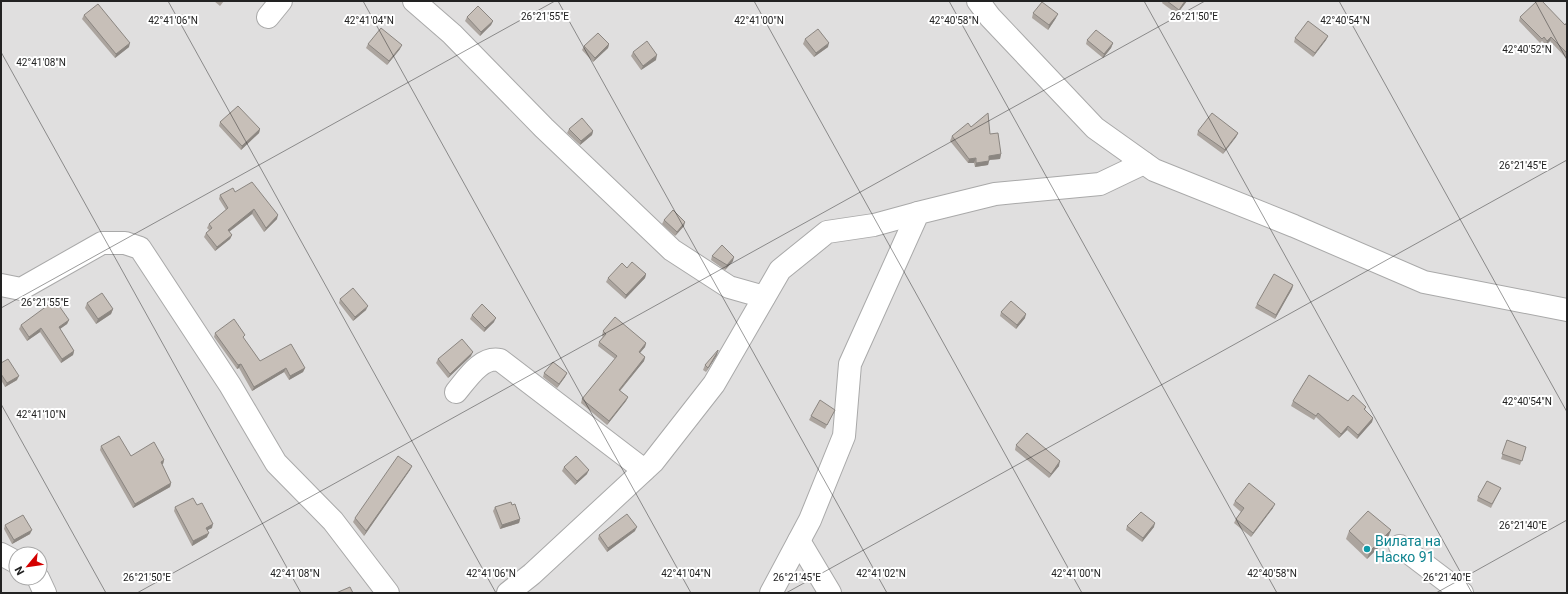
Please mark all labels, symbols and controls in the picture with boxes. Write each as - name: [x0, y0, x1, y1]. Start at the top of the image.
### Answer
- text: 26°21'55"E: [521, 11, 569, 22]
- text: 26°21'50"E: [1170, 11, 1218, 22]
- text: 42°41'06"N: [148, 15, 198, 26]
- text: 42°41'04"N: [344, 15, 394, 26]
- text: 42°41'00"N: [734, 15, 784, 26]
- text: 42°40'58"N: [929, 15, 979, 26]
- text: 42°40'54"N: [1320, 15, 1370, 26]
- text: 42°40'52"N: [1502, 44, 1552, 55]
- text: 42°41'08"N: [16, 57, 66, 68]
- text: 26°21'45"E: [1499, 160, 1547, 171]
- text: 26°21'55"E: [21, 297, 69, 308]
- text: 42°40'54"N: [1502, 396, 1552, 407]
- text: 42°41'10"N: [16, 409, 66, 420]
- text: 26°21'40"E: [1499, 520, 1547, 531]
- place label: Вилата на Наско 91: [1375, 533, 1441, 565]
- marker: Вилата на Наско 91: [1362, 544, 1372, 554]
- north arrow: [8, 546, 48, 586]
- text: N: [12, 564, 27, 577]
- text: 42°41'08"N: [270, 568, 320, 579]
- text: 42°41'06"N: [466, 568, 516, 579]
- text: 42°41'04"N: [661, 568, 711, 579]
- text: 42°41'02"N: [856, 568, 906, 579]
- text: 42°41'00"N: [1051, 568, 1101, 579]
- text: 42°40'58"N: [1247, 568, 1297, 579]
- text: 26°21'50"E: [123, 572, 171, 583]
- text: 26°21'45"E: [773, 572, 821, 583]
- text: 26°21'40"E: [1423, 572, 1471, 583]

